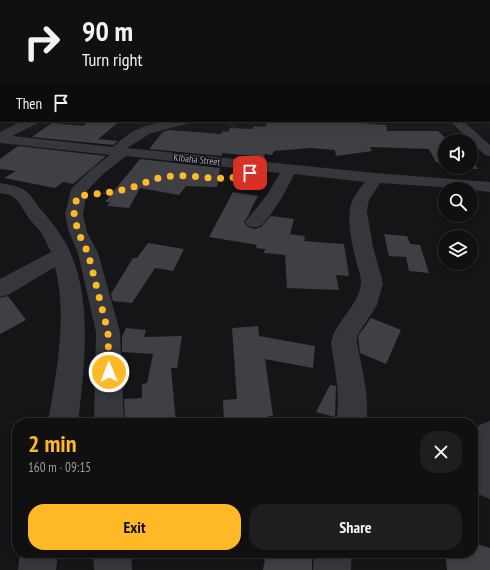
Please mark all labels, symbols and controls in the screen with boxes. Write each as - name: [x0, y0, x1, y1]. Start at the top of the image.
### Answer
- text: 90 m: [82, 12, 133, 49]
- icon: right: [16, 16, 68, 68]
- text: Turn right: [82, 48, 142, 71]
- icon: arrive: [50, 92, 72, 114]
- text: Then: [16, 94, 42, 113]
- map controls: [438, 134, 478, 270]
- button: sound: [438, 134, 478, 174]
- street label: KIbaha Street: [173, 151, 221, 168]
- pin: [233, 156, 267, 190]
- icon: arrive: [239, 162, 261, 184]
- button: search: [438, 182, 478, 222]
- button: layers: [438, 230, 478, 270]
- position arrow: [88, 351, 130, 393]
- text: 2 min: [28, 428, 76, 459]
- button: close: [420, 431, 462, 473]
- text: 160 m · 09:15: [28, 459, 91, 476]
- button: Exit: [28, 504, 241, 550]
- button: Share: [249, 504, 462, 550]

